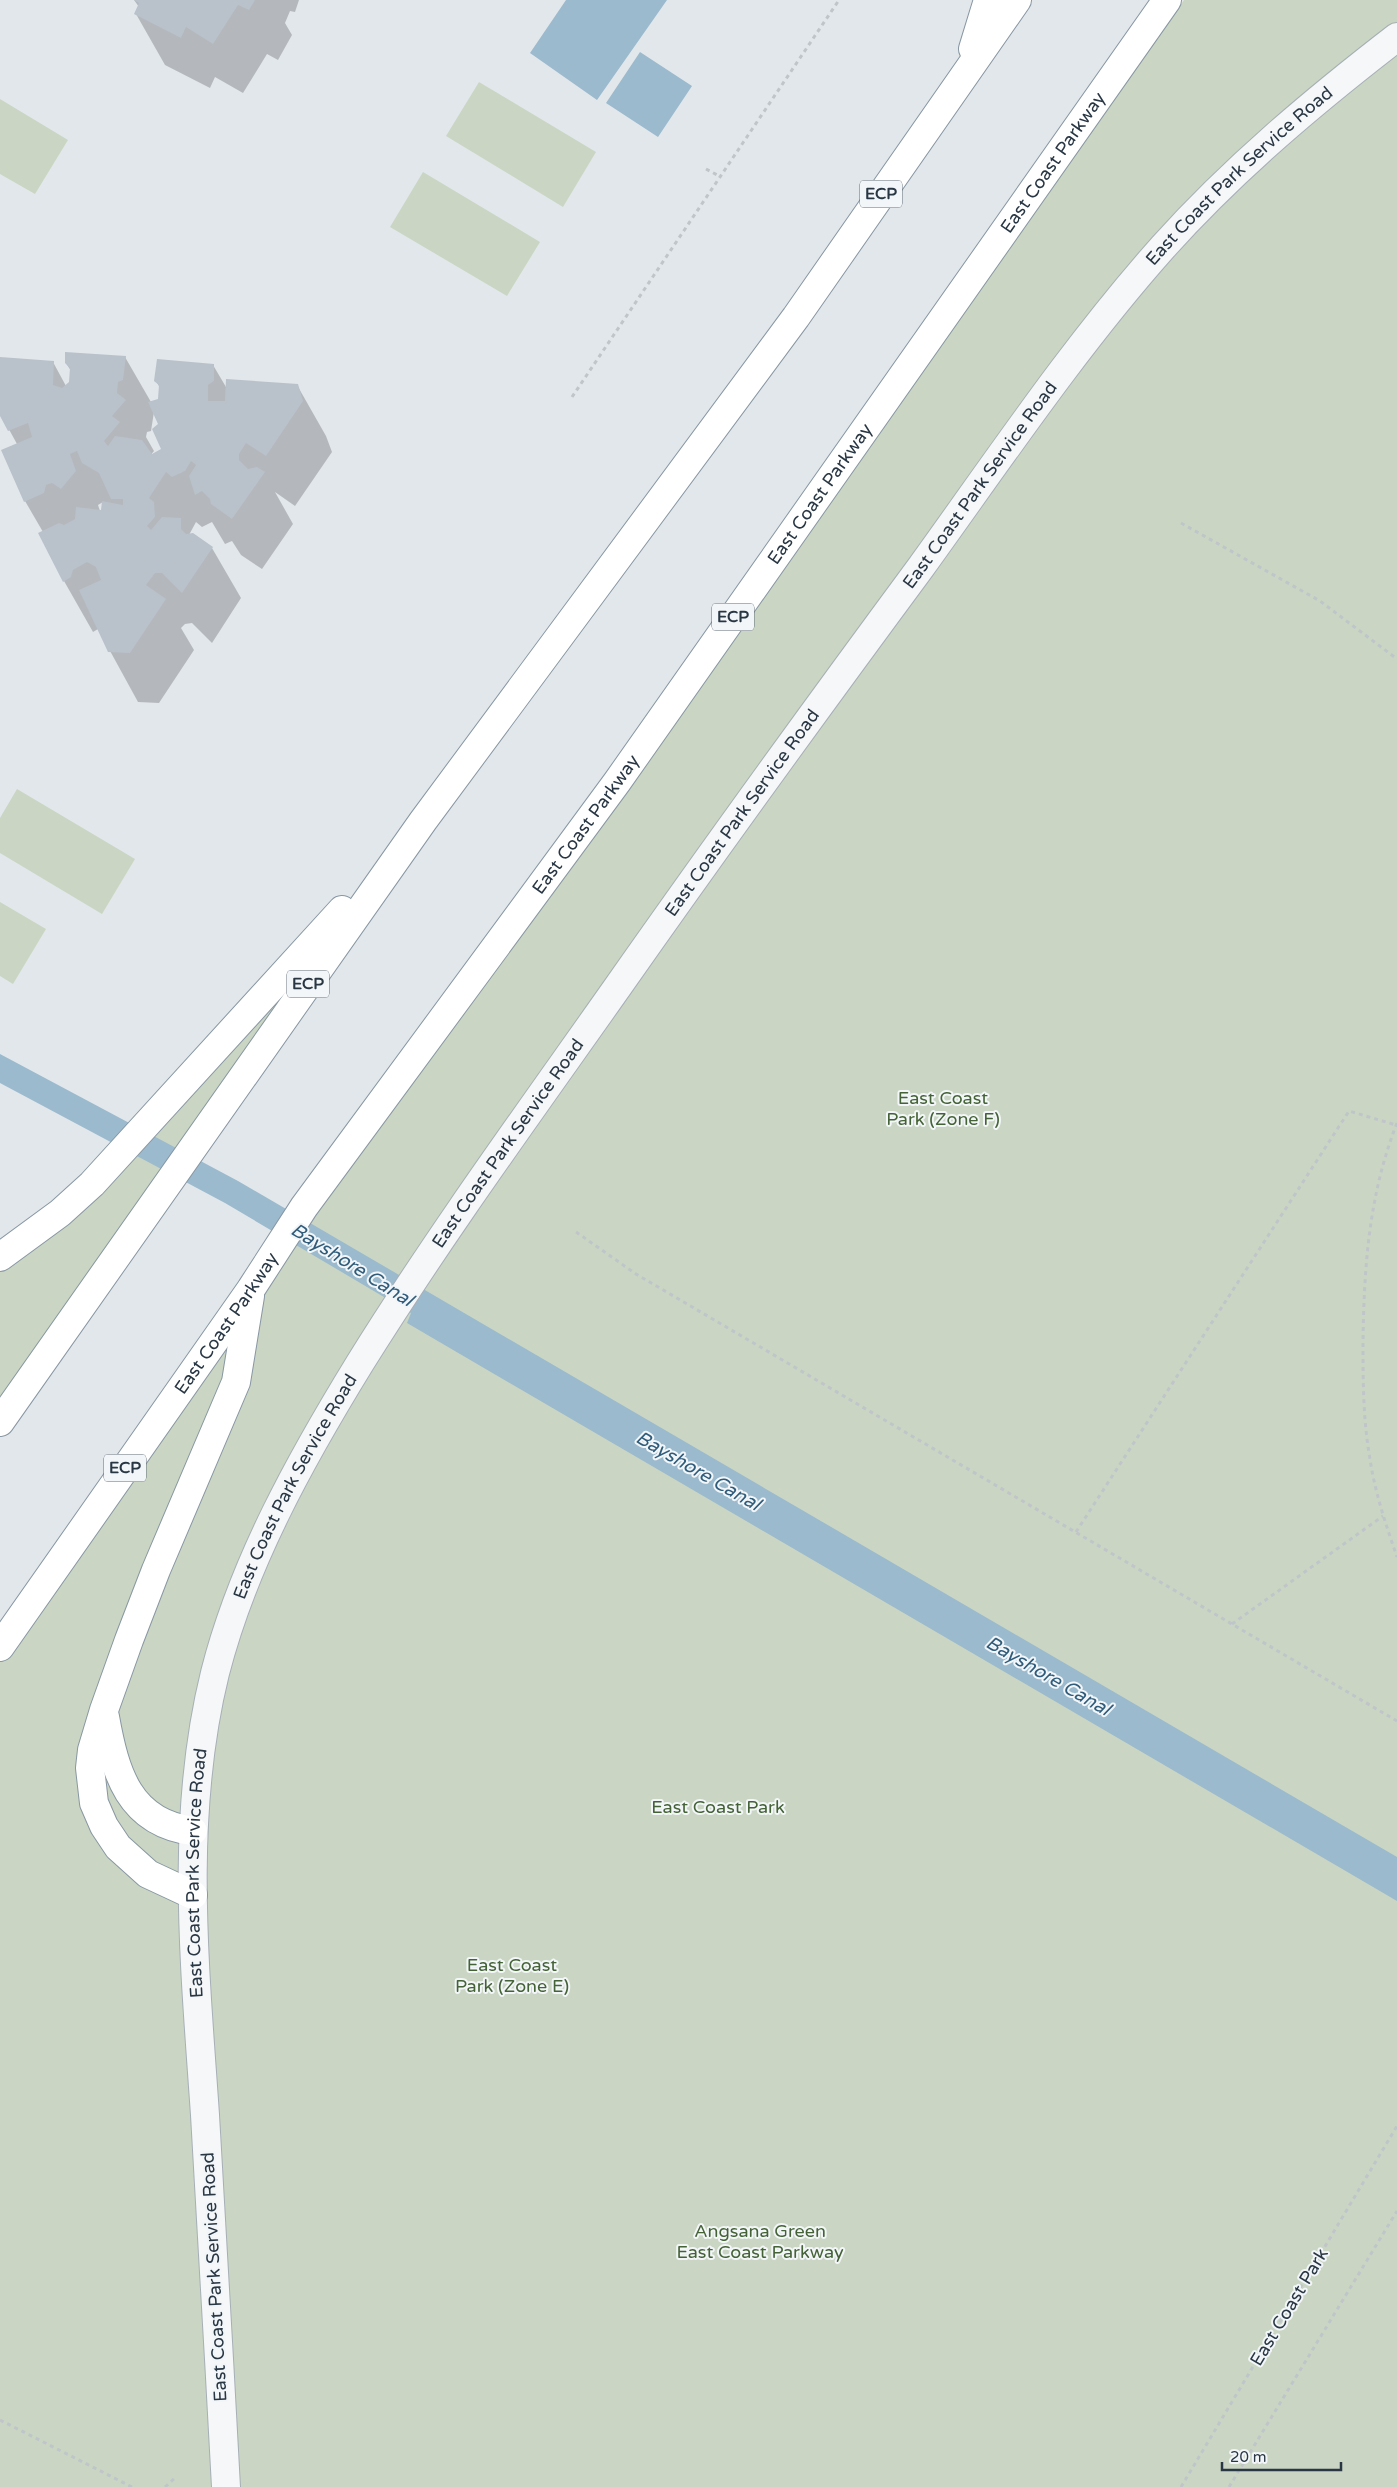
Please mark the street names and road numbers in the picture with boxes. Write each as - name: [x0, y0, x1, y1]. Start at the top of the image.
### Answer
- street label: East Coast Park Service Road: [1141, 82, 1337, 270]
- street label: East Coast Parkway: [996, 87, 1110, 237]
- road number: ECP: [860, 180, 902, 208]
- street label: East Coast Park Service Road: [898, 377, 1062, 593]
- street label: East Coast Parkway: [763, 419, 877, 569]
- road number: ECP: [712, 604, 754, 630]
- street label: East Coast Park Service Road: [660, 705, 824, 921]
- street label: East Coast Parkway: [527, 750, 644, 898]
- road number: ECP: [287, 971, 329, 998]
- street label: East Coast Park Service Road: [427, 1035, 588, 1252]
- street label: East Coast Parkway: [170, 1248, 283, 1398]
- street label: East Coast Park Service Road: [228, 1370, 362, 1602]
- road number: ECP: [104, 1455, 146, 1482]
- street label: East Coast Park Service Road: [182, 1747, 212, 1999]
- street label: East Coast Park Service Road: [196, 2152, 232, 2402]
- street label: East Coast Park: [1245, 2244, 1333, 2370]

